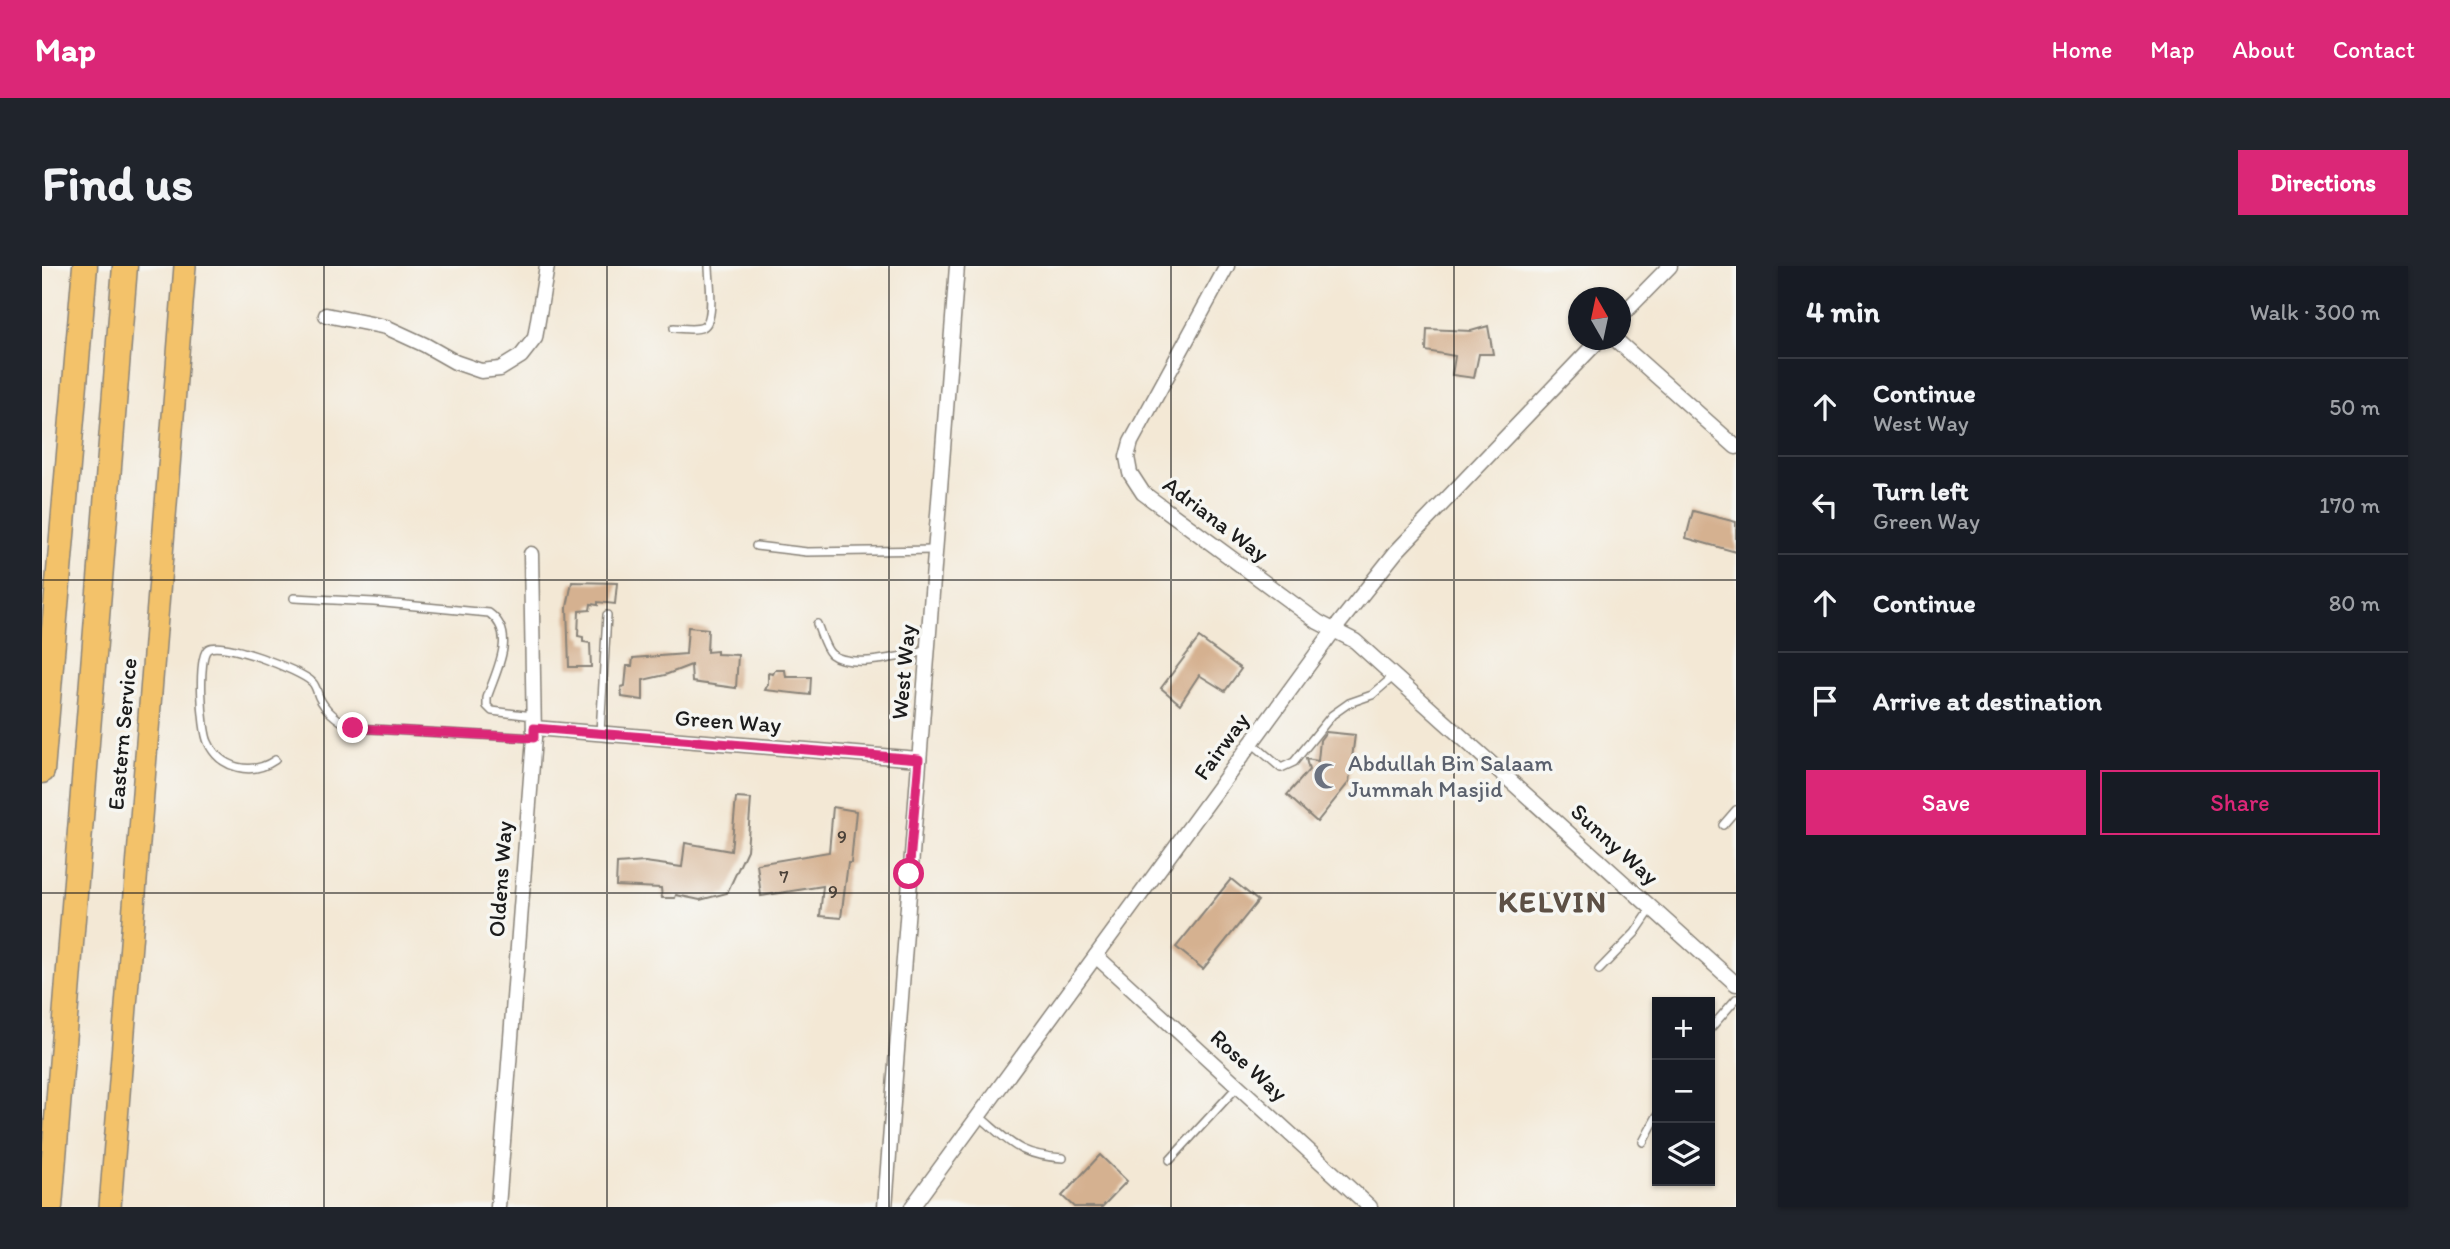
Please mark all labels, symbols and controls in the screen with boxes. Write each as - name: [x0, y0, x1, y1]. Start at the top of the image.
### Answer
- text: Map: [35, 30, 96, 69]
- text: Home: [2052, 35, 2112, 64]
- text: Map: [2150, 35, 2194, 64]
- text: About: [2232, 35, 2295, 64]
- text: Contact: [2333, 35, 2415, 64]
- button: Directions: [2238, 150, 2408, 215]
- text: Find us: [42, 153, 193, 212]
- north arrow: [1568, 287, 1631, 350]
- text: 4 min: [1806, 293, 1880, 330]
- text: Walk · 300 m: [2250, 298, 2380, 326]
- text: Continue: [1873, 377, 1976, 409]
- icon: ahead: [1806, 388, 1844, 426]
- text: 50 m: [2329, 393, 2380, 421]
- text: West Way: [1873, 409, 1969, 437]
- street label: Adriana Way: [1158, 470, 1274, 568]
- text: Turn left: [1873, 475, 1969, 507]
- icon: left: [1806, 486, 1844, 524]
- text: 170 m: [2319, 491, 2380, 519]
- text: Green Way: [1873, 507, 1980, 535]
- icon: ahead: [1806, 584, 1844, 622]
- text: Continue: [1873, 587, 1976, 619]
- text: 80 m: [2329, 589, 2380, 617]
- street label: West Way: [885, 623, 921, 721]
- street label: Eastern Service: [101, 657, 143, 811]
- icon: arrive: [1806, 682, 1844, 720]
- text: Arrive at destination: [1873, 685, 2102, 717]
- street label: Green Way: [674, 703, 782, 739]
- street label: Fairway: [1187, 707, 1255, 785]
- route end: [337, 712, 368, 743]
- place label: Abdullah Bin Salaam Jummah Masjid: [1348, 749, 1554, 803]
- mosque icon: Abdullah Bin Salaam Jummah Masjid: [1312, 761, 1342, 791]
- button: Save: [1806, 770, 2086, 835]
- button: Share: [2100, 770, 2380, 835]
- street label: Sunny Way: [1565, 797, 1665, 891]
- street label: Oldens Way: [482, 820, 518, 938]
- house number: 9: [837, 825, 847, 848]
- route start: [893, 858, 924, 889]
- house number: 7: [779, 865, 789, 888]
- house number: 9: [828, 880, 838, 903]
- district label: KELVIN: [1498, 883, 1608, 920]
- map controls: [1652, 997, 1715, 1186]
- button: +: [1652, 997, 1715, 1060]
- street label: Rose Way: [1205, 1023, 1294, 1107]
- button: −: [1652, 1060, 1715, 1123]
- button: layers: [1652, 1123, 1715, 1186]

